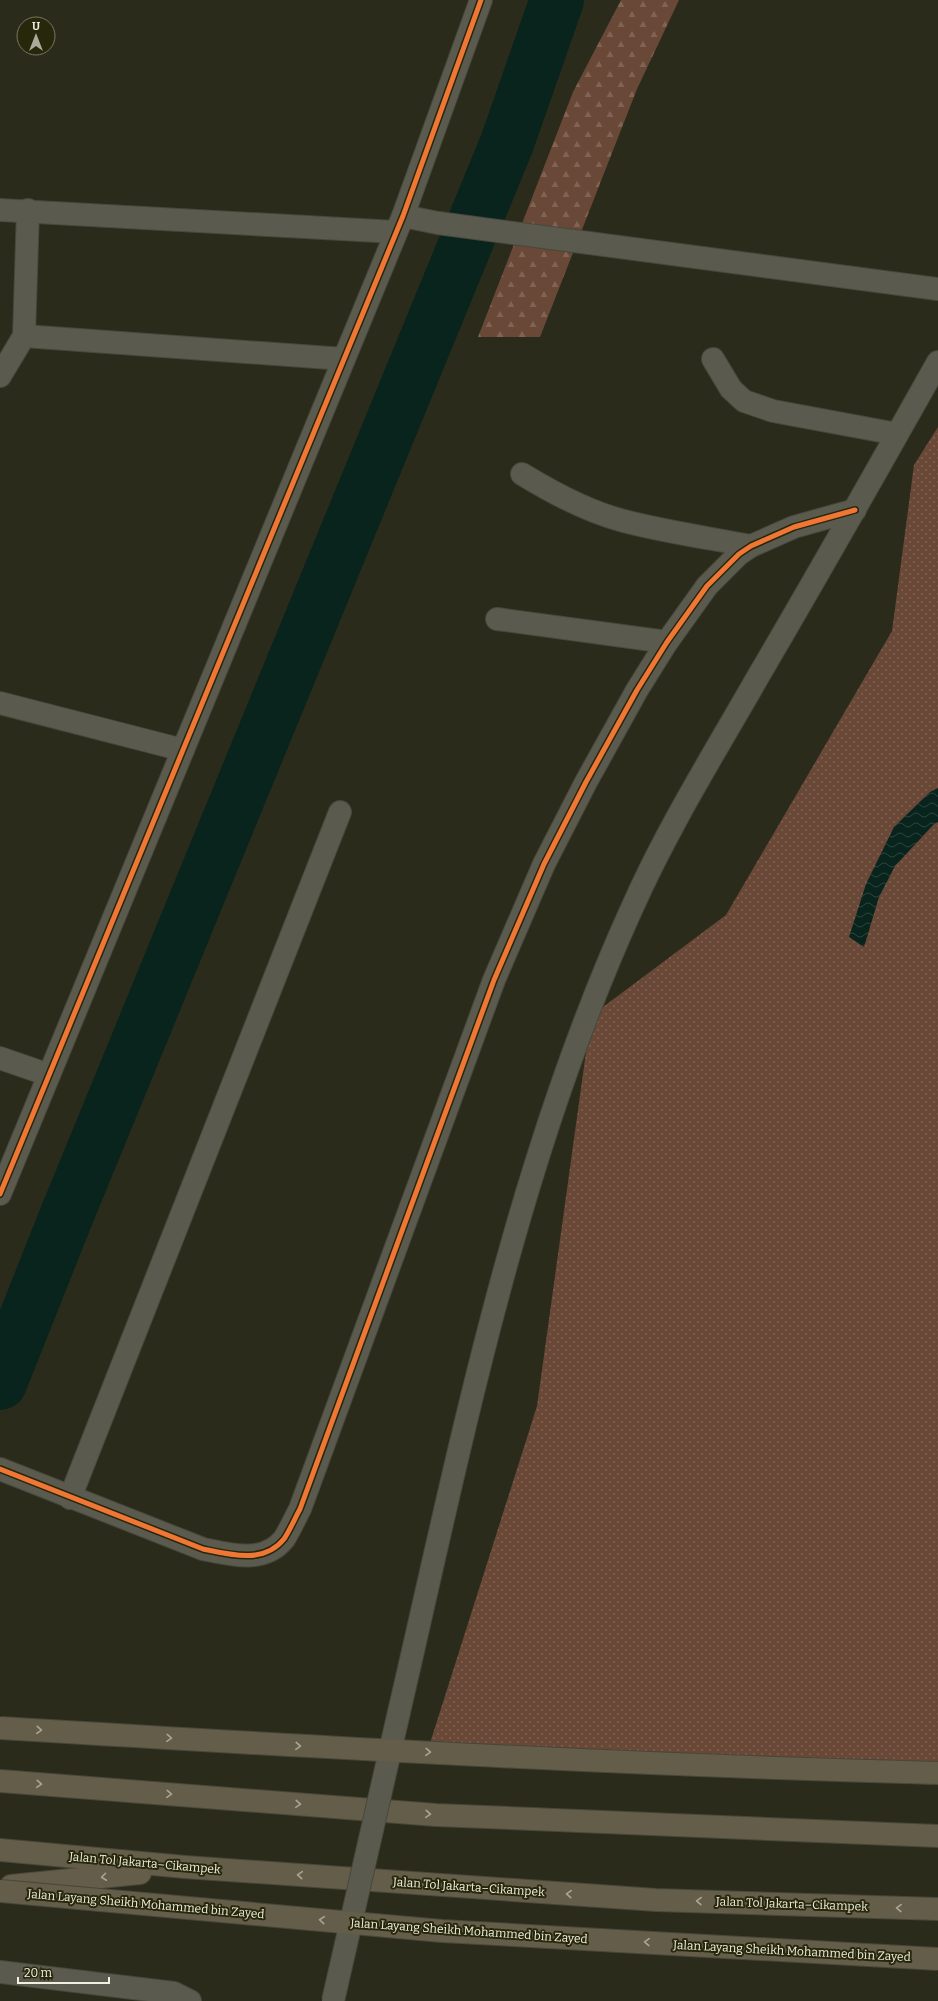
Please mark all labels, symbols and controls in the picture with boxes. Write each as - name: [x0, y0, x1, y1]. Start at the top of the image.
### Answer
- north arrow: [16, 16, 56, 56]
- text: U: [32, 20, 40, 33]
- one-way arrow: [36, 1726, 42, 1735]
- one-way arrow: [166, 1734, 172, 1743]
- one-way arrow: [295, 1742, 301, 1750]
- one-way arrow: [425, 1748, 431, 1757]
- one-way arrow: [36, 1780, 42, 1789]
- one-way arrow: [165, 1790, 172, 1799]
- one-way arrow: [295, 1800, 301, 1809]
- one-way arrow: [425, 1810, 431, 1819]
- street label: Jalan Tol Jakarta–Cikampek: [68, 1849, 222, 1877]
- one-way arrow: [297, 1871, 303, 1880]
- one-way arrow: [101, 1872, 107, 1881]
- street label: Jalan Tol Jakarta–Cikampek: [392, 1875, 546, 1899]
- street label: Jalan Layang Sheikh Mohammed bin Zayed: [26, 1887, 265, 1921]
- one-way arrow: [566, 1889, 572, 1898]
- street label: Jalan Tol Jakarta–Cikampek: [715, 1894, 868, 1914]
- one-way arrow: [696, 1897, 702, 1906]
- one-way arrow: [896, 1904, 902, 1912]
- one-way arrow: [319, 1916, 325, 1925]
- street label: Jalan Layang Sheikh Mohammed bin Zayed: [349, 1916, 588, 1946]
- one-way arrow: [644, 1938, 650, 1947]
- street label: Jalan Layang Sheikh Mohammed bin Zayed: [672, 1938, 911, 1964]
- scale bar: [18, 1959, 109, 1985]
- text: 20 m: [24, 1966, 53, 1980]

